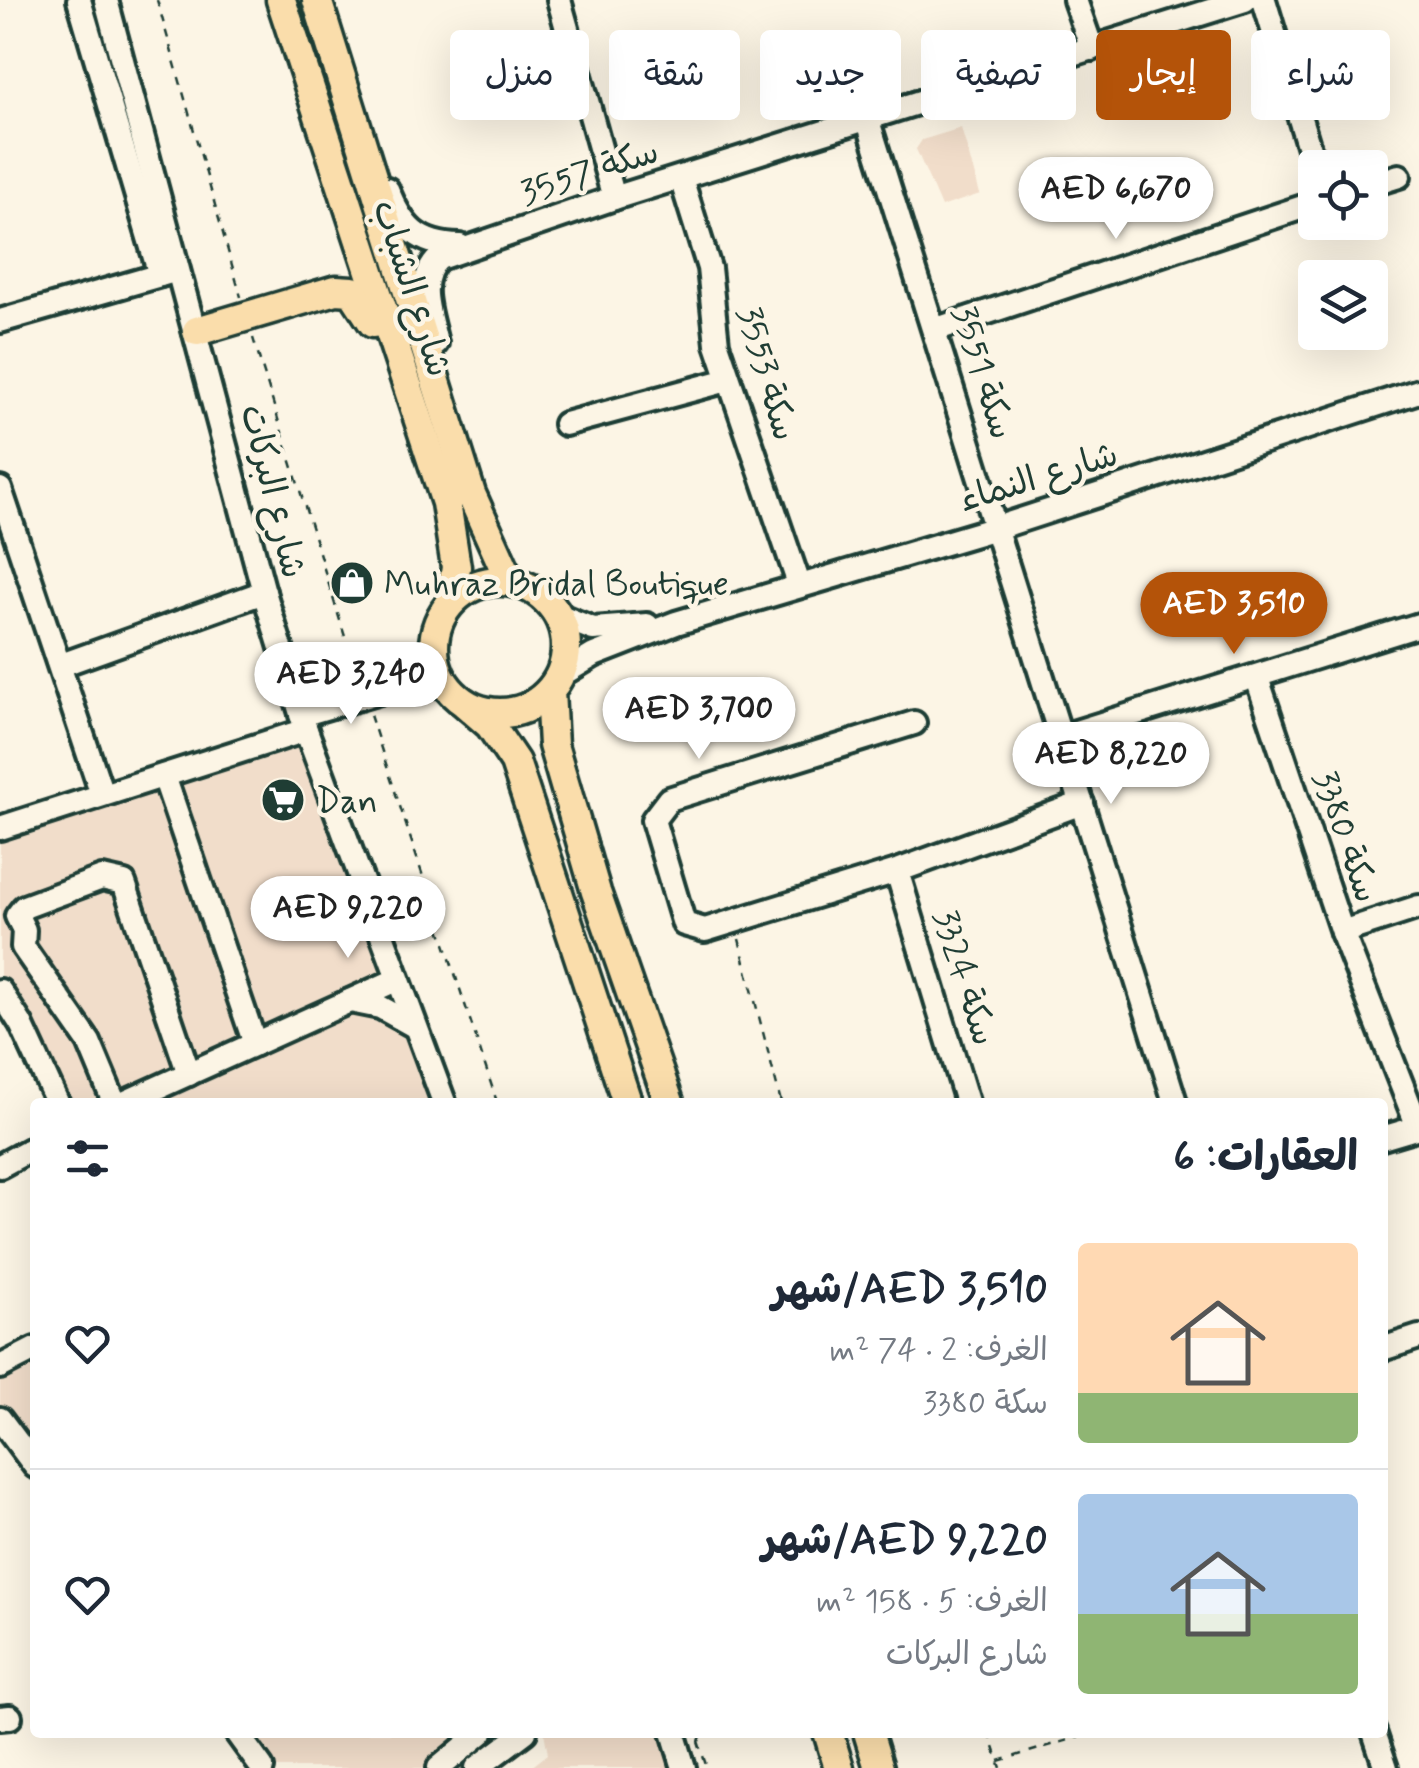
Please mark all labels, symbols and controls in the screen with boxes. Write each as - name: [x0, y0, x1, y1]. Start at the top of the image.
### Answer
- chip: منزل: [450, 30, 589, 120]
- chip: شقة: [609, 30, 740, 120]
- chip: جديد: [760, 30, 901, 120]
- chip: تصفية: [921, 30, 1076, 120]
- chip: إيجار: [1096, 30, 1231, 120]
- chip: شراء: [1251, 30, 1390, 120]
- street label: سكة 3557: [515, 129, 665, 217]
- map controls: [1298, 150, 1388, 350]
- button: locate: [1298, 150, 1388, 240]
- pin: AED 6,670: [1002, 157, 1230, 242]
- text: AED 6,670: [1040, 168, 1192, 210]
- street label: شارع الشباب: [361, 194, 461, 383]
- button: layers: [1298, 260, 1388, 350]
- street label: سكة 3551: [940, 300, 1024, 445]
- street label: سكة 3553: [725, 301, 807, 446]
- street label: شارع البركات: [228, 400, 316, 583]
- street label: شارع النماء: [954, 432, 1124, 524]
- shop icon: Muhraz Bridal Boutique: [329, 560, 375, 606]
- place label: Muhraz Bridal Boutique: [384, 562, 729, 608]
- pin: AED 3,510: [1120, 572, 1348, 657]
- text: AED 3,510: [1162, 583, 1306, 625]
- pin: AED 3,240: [237, 642, 465, 727]
- text: AED 3,240: [276, 653, 426, 695]
- pin: AED 3,700: [585, 677, 813, 762]
- text: AED 3,700: [625, 688, 773, 730]
- pin: AED 8,220: [997, 722, 1225, 807]
- text: AED 8,220: [1034, 733, 1188, 775]
- street label: سكة 3380: [1301, 764, 1389, 909]
- supermarket icon: Dan: [260, 777, 306, 823]
- place label: Dan: [316, 779, 378, 825]
- pin: AED 9,220: [234, 876, 462, 961]
- text: AED 9,220: [273, 887, 423, 929]
- street label: سكة 3324: [922, 904, 1006, 1051]
- icon: filters: [60, 1131, 115, 1186]
- text: العقارات: 6: [1173, 1131, 1358, 1186]
- text: AED 3,510/شهر: [772, 1263, 1048, 1318]
- icon: home: [1158, 1283, 1278, 1403]
- icon: heart: [60, 1316, 115, 1371]
- text: الغرف: 2 · 74 m²: [830, 1330, 1048, 1372]
- text: سكة 3380: [923, 1383, 1048, 1425]
- text: AED 9,220/شهر: [762, 1514, 1048, 1569]
- icon: home: [1158, 1534, 1278, 1654]
- icon: heart: [60, 1567, 115, 1622]
- text: الغرف: 5 · 158 m²: [816, 1581, 1048, 1623]
- text: شارع البركات: [886, 1634, 1048, 1676]

